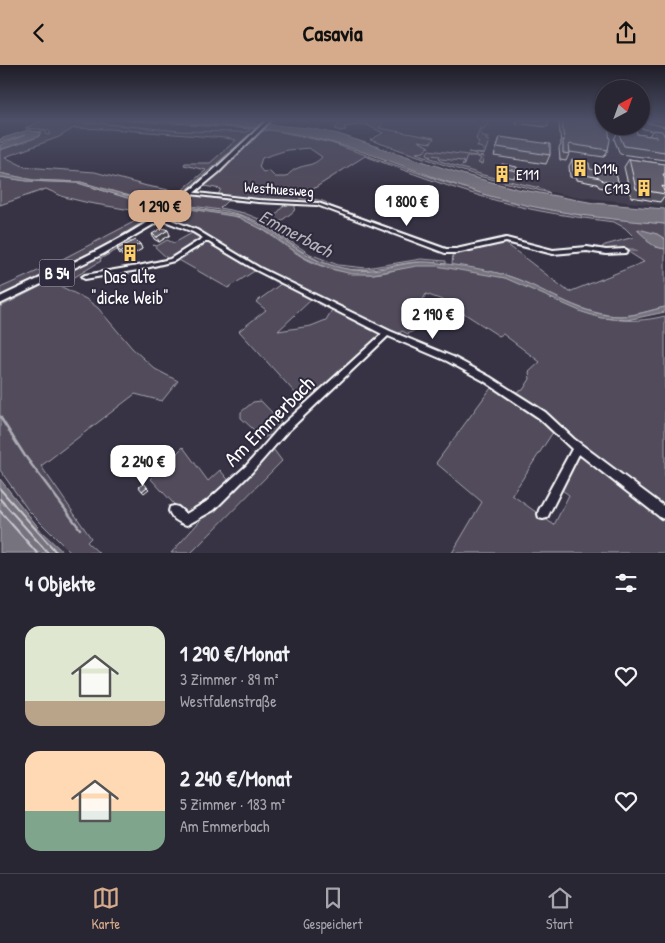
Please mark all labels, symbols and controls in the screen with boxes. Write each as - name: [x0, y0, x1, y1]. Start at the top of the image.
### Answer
- text: Casavia: [302, 18, 363, 48]
- icon: back: [25, 19, 53, 47]
- icon: share: [612, 19, 640, 47]
- north arrow: [595, 80, 650, 135]
- map controls: [595, 80, 650, 135]
- building icon: D114: [570, 158, 590, 178]
- place label: D114: [594, 158, 618, 179]
- building icon: E111: [492, 164, 512, 184]
- place label: E111: [516, 164, 539, 185]
- street label: Westhuesweg: [243, 176, 315, 202]
- place label: C113: [604, 178, 630, 199]
- building icon: C113: [634, 178, 654, 198]
- pin: 1 800 €: [361, 185, 453, 227]
- pin: 1 290 €: [114, 189, 206, 232]
- text: 1 800 €: [386, 190, 428, 212]
- text: 1 290 €: [139, 195, 181, 217]
- water label: Emmerbach: [255, 203, 339, 264]
- building icon: Das alte "dicke Weib": [120, 243, 140, 263]
- road number: B 54: [40, 259, 74, 287]
- place label: Das alte "dicke Weib": [91, 264, 169, 310]
- pin: 2 190 €: [387, 297, 479, 340]
- text: 2 190 €: [412, 303, 454, 325]
- street label: Am Emmerbach: [217, 369, 321, 473]
- pin: 2 240 €: [97, 445, 189, 487]
- text: 2 240 €: [121, 450, 165, 472]
- text: 4 Objekte: [25, 569, 96, 598]
- icon: filters: [612, 569, 640, 597]
- text: 1 290 €/Monat: [180, 639, 289, 668]
- icon: home: [65, 646, 125, 706]
- icon: heart: [612, 662, 640, 690]
- text: 3 Zimmer · 89 m²: [180, 668, 278, 690]
- text: Westfalenstraße: [180, 690, 277, 712]
- text: 2 240 €/Monat: [180, 764, 292, 793]
- icon: home: [65, 771, 125, 831]
- icon: heart: [612, 787, 640, 815]
- text: 5 Zimmer · 183 m²: [180, 793, 285, 815]
- text: Am Emmerbach: [180, 815, 270, 837]
- tab: Karte: [91, 884, 120, 933]
- tab: Gespeichert: [303, 884, 363, 933]
- tab: Start: [546, 884, 574, 933]

